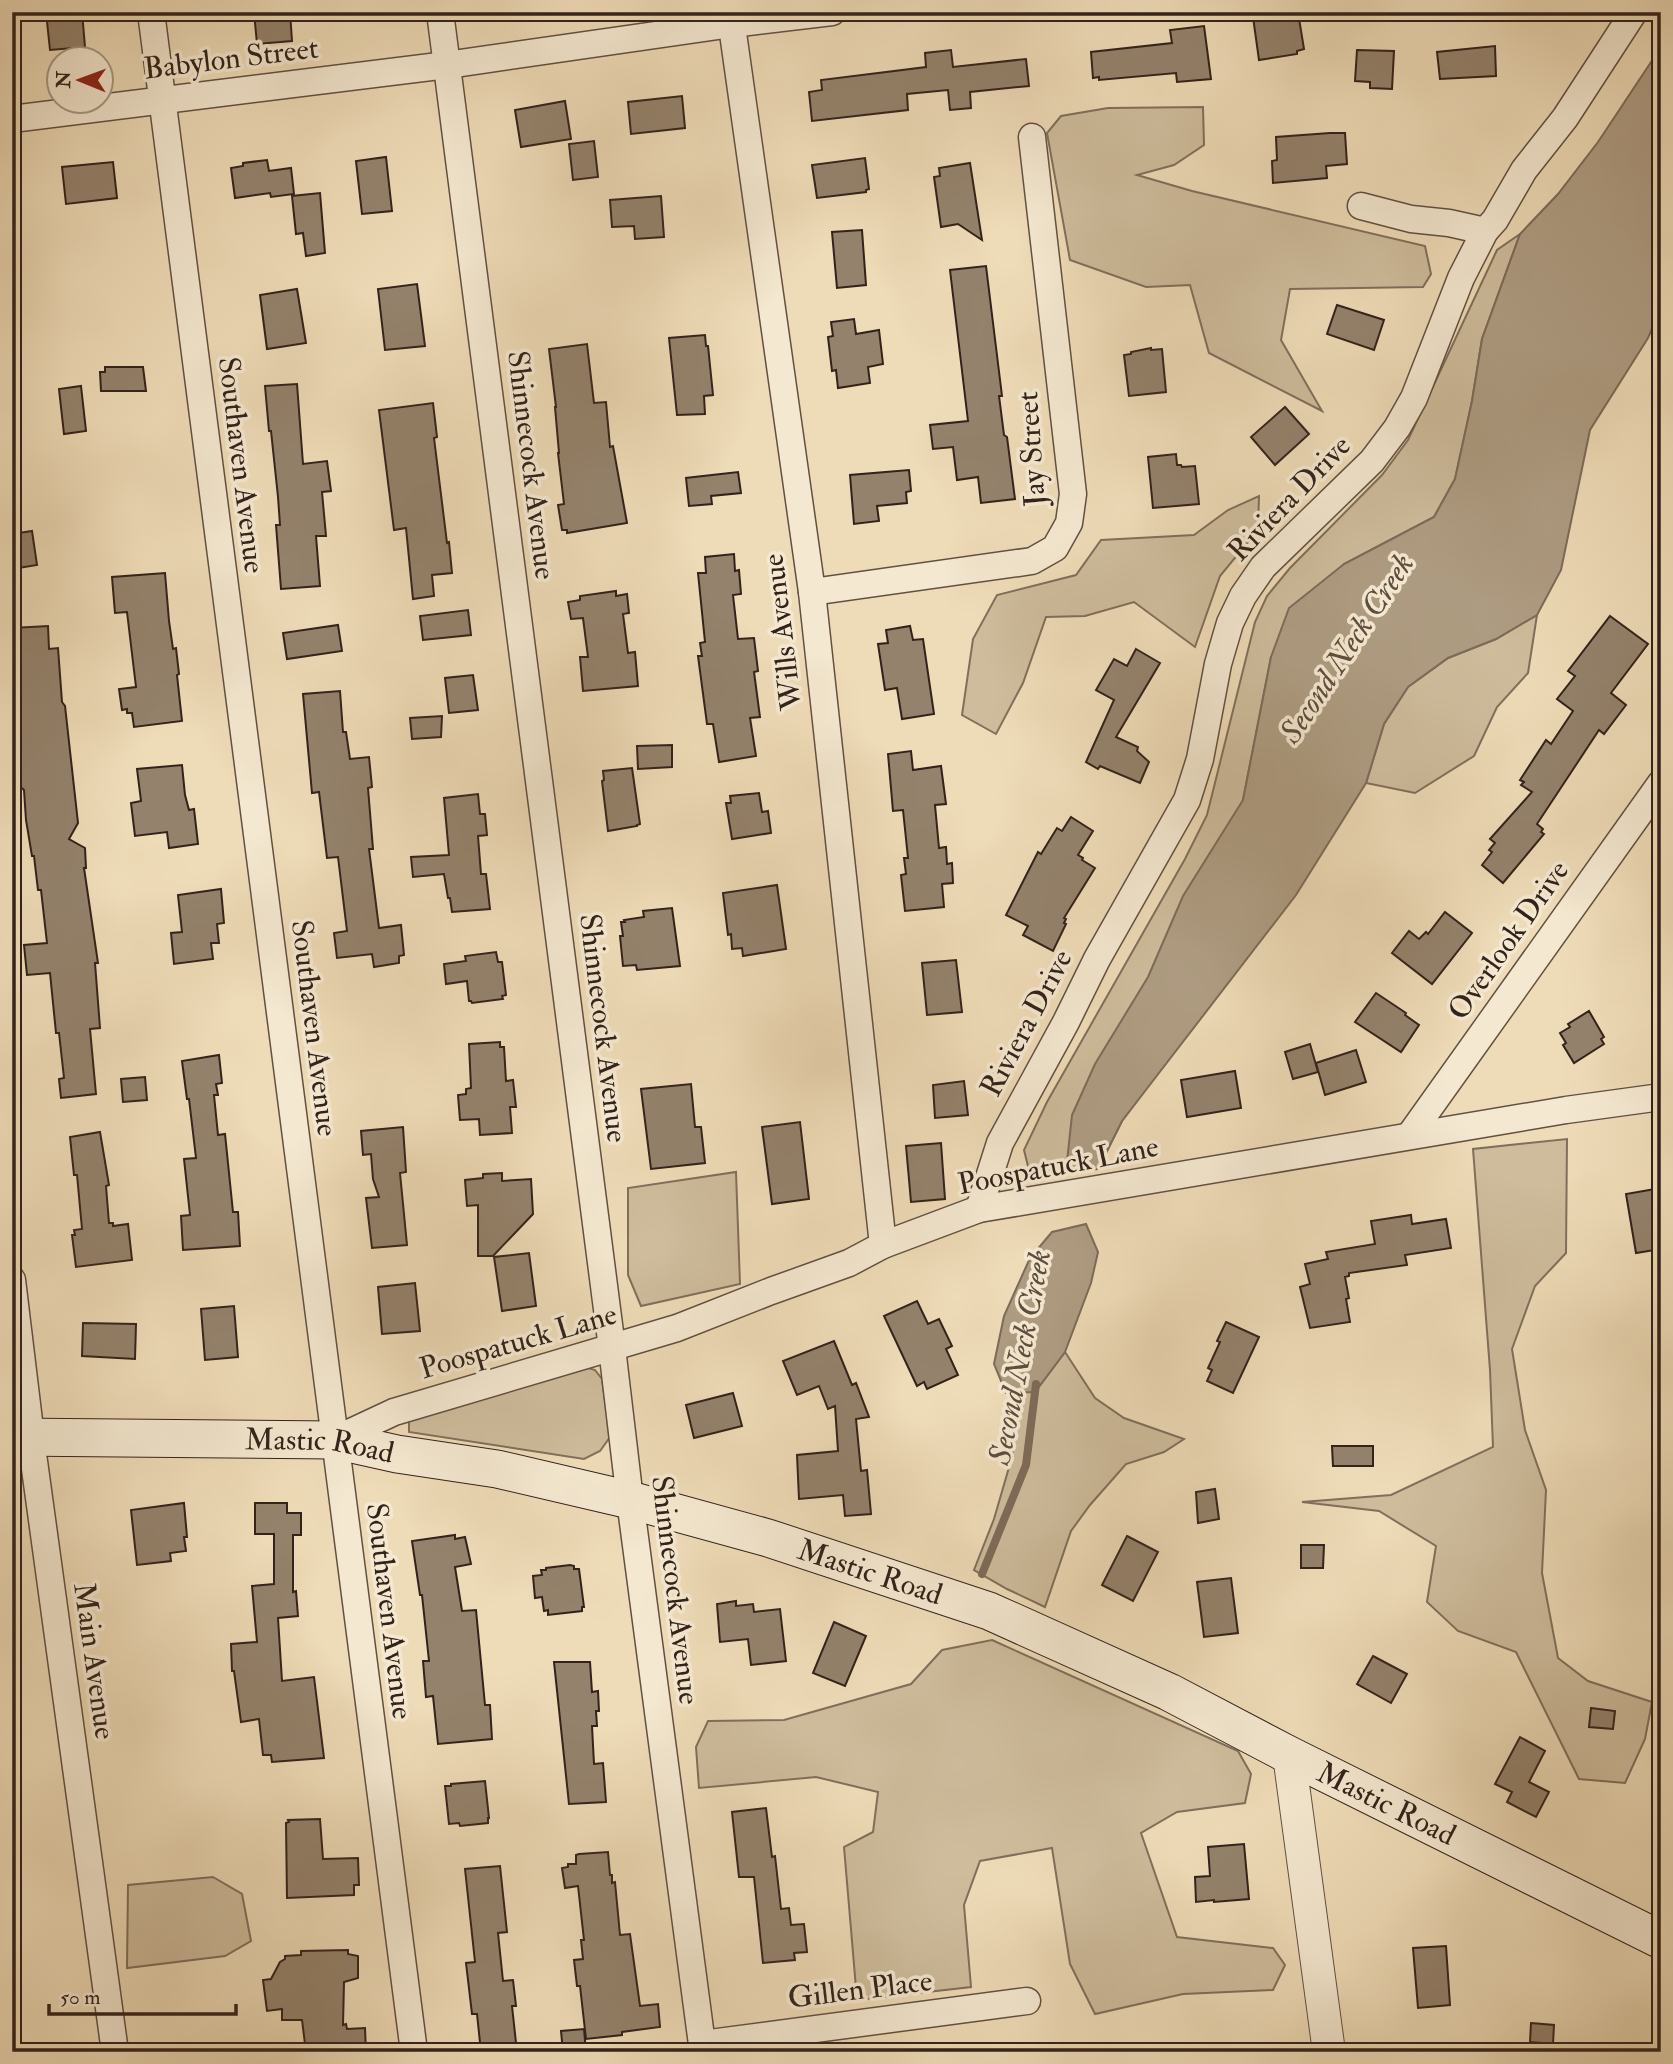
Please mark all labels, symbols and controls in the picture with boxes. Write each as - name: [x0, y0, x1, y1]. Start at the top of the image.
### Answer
- street label: Babylon Street: [142, 29, 321, 88]
- north arrow: [46, 46, 116, 116]
- text: N: [52, 70, 76, 89]
- street label: Shinnecock Avenue: [499, 349, 564, 581]
- street label: Southaven Avenue: [210, 355, 273, 575]
- street label: Jay Street: [1009, 390, 1054, 509]
- street label: Riviera Drive: [1220, 428, 1359, 569]
- water label: Second Neck Creek: [1270, 546, 1423, 752]
- street label: Wills Avenue: [755, 552, 811, 713]
- street label: Overlook Drive: [1440, 853, 1577, 1027]
- street label: Shinnecock Avenue: [571, 912, 636, 1144]
- street label: Southaven Avenue: [283, 918, 346, 1138]
- street label: Riviera Drive: [972, 943, 1081, 1103]
- street label: Poospatuck Lane: [955, 1128, 1161, 1203]
- water label: Second Neck Creek: [979, 1246, 1060, 1469]
- street label: Poospatuck Lane: [415, 1296, 621, 1387]
- street label: Mastic Road: [245, 1421, 398, 1472]
- street label: Shinnecock Avenue: [643, 1474, 708, 1706]
- street label: Southaven Avenue: [358, 1501, 421, 1721]
- street label: Mastic Road: [793, 1531, 947, 1613]
- street label: Main Avenue: [65, 1580, 124, 1742]
- street label: Mastic Road: [1311, 1754, 1462, 1854]
- street label: Gillen Place: [786, 1962, 934, 2017]
- scale bar: [49, 1973, 236, 2017]
- text: 50 m: [60, 1984, 101, 2011]

